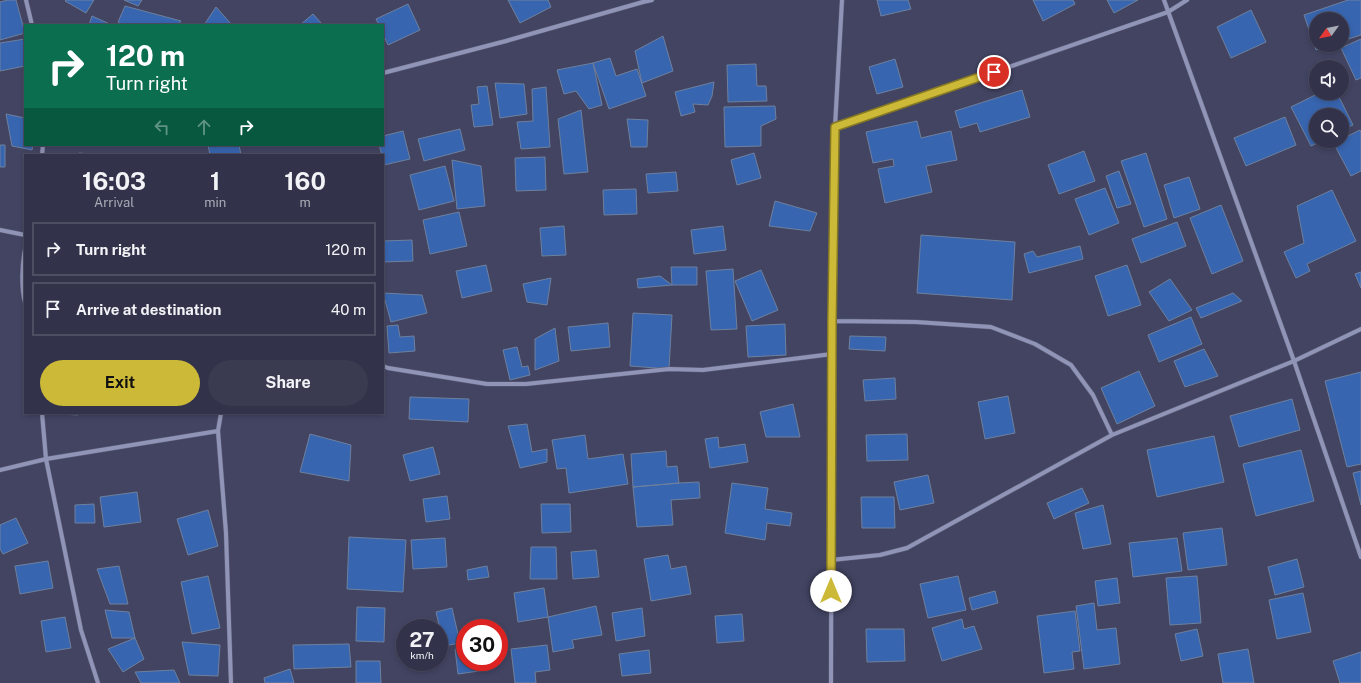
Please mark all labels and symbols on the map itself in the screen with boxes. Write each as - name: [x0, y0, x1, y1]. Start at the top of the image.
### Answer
- north arrow: [1309, 12, 1349, 52]
- pin: [977, 55, 1011, 89]
- position arrow: [810, 570, 852, 612]
- speed limit sign: 30: [456, 619, 508, 671]

